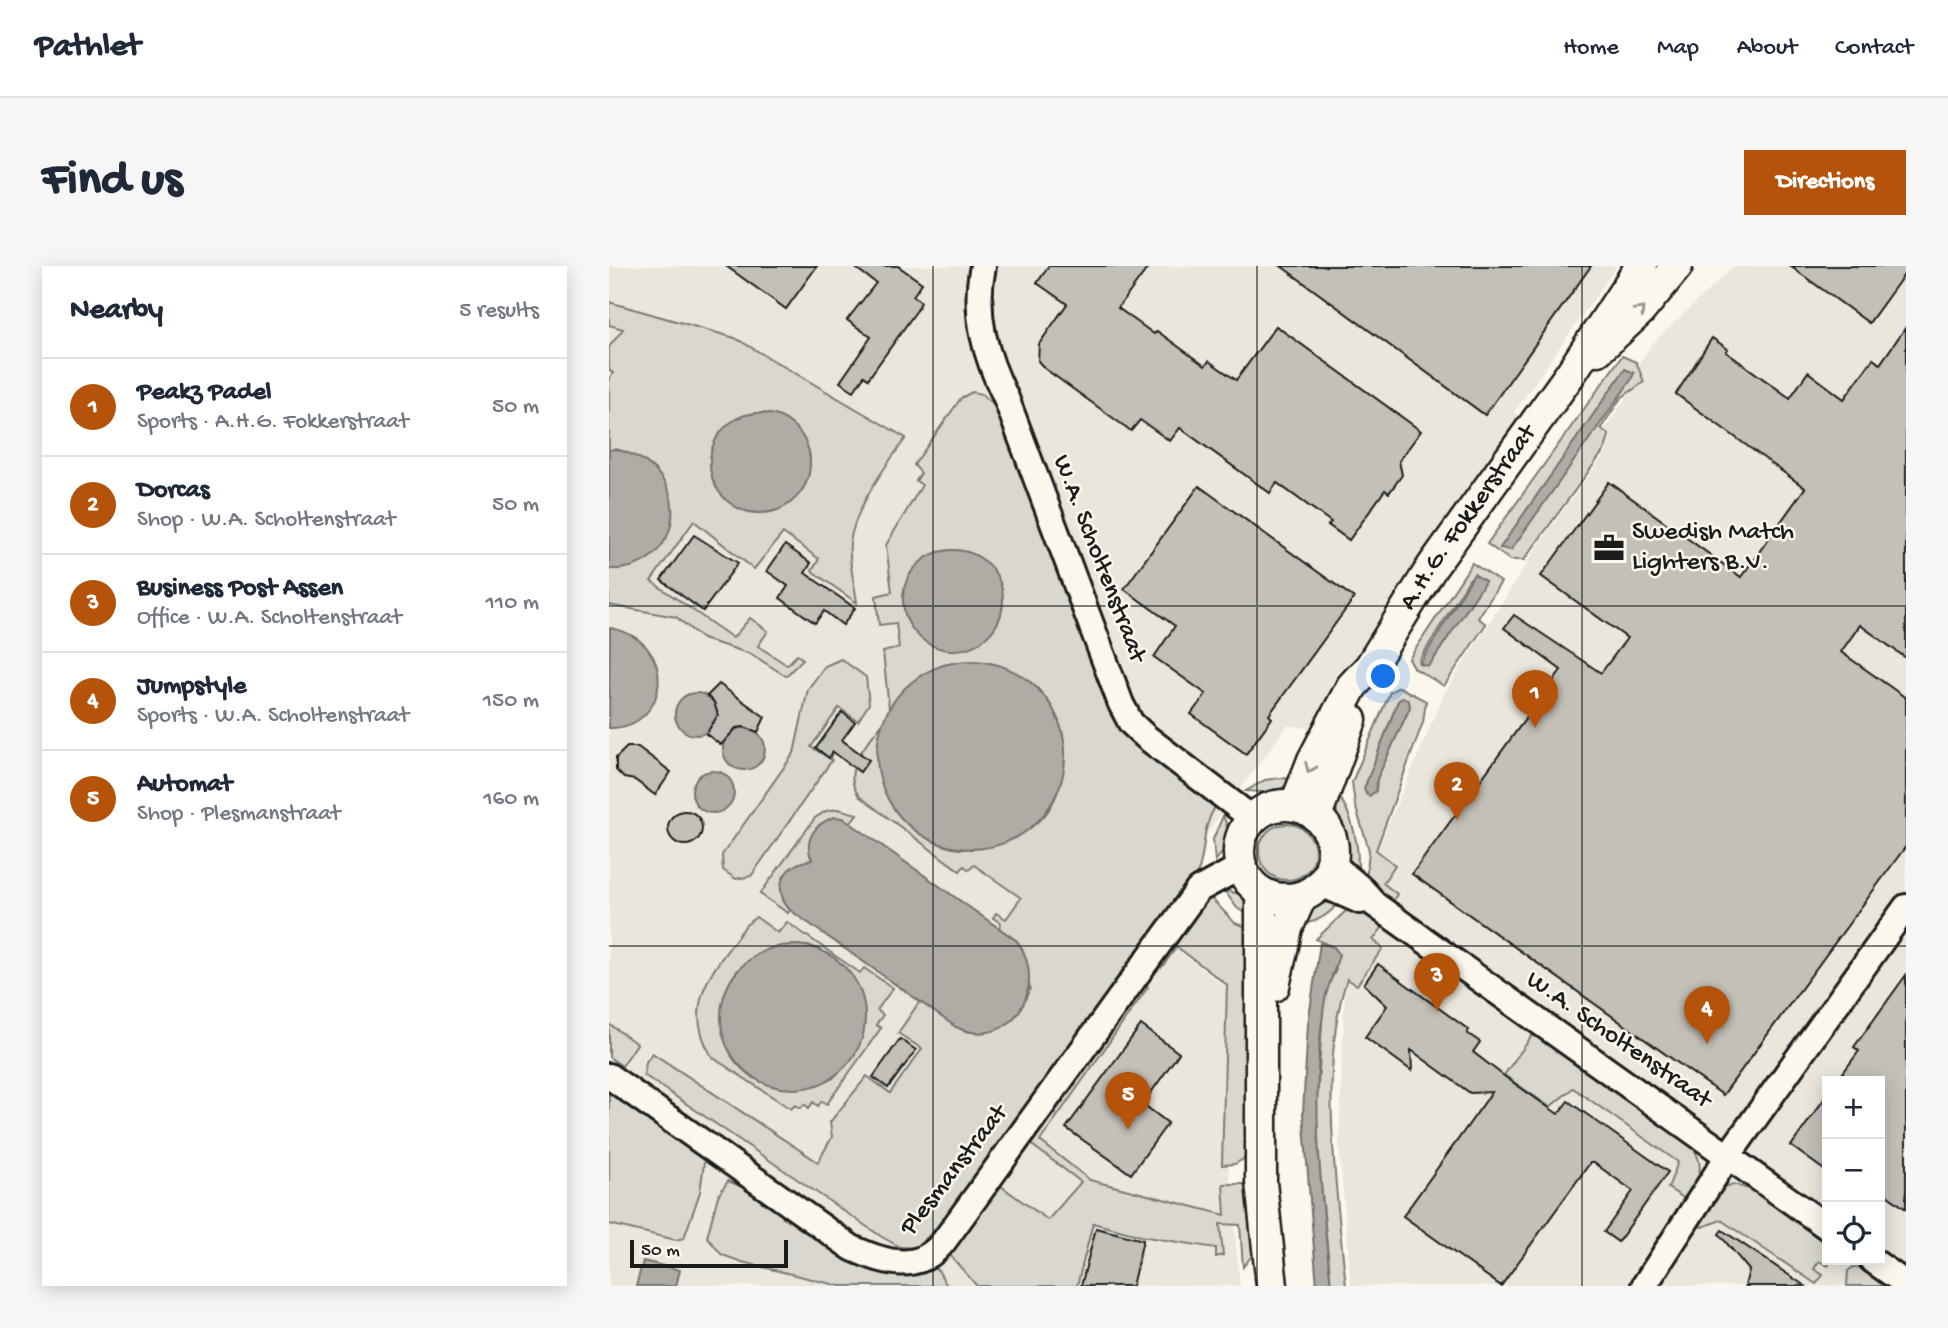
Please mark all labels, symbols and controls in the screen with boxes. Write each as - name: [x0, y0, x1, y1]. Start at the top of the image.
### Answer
- text: Pathlet: [35, 29, 141, 67]
- text: Home: [1563, 34, 1619, 63]
- text: Map: [1657, 34, 1699, 63]
- text: About: [1737, 34, 1797, 63]
- text: Contact: [1835, 34, 1913, 63]
- button: Directions: [1744, 150, 1906, 215]
- text: Find us: [42, 153, 182, 211]
- text: Nearby: [70, 294, 163, 329]
- text: 5 results: [459, 298, 539, 325]
- one-way arrow: [1631, 306, 1644, 319]
- text: Peakz Padel: [137, 378, 272, 409]
- text: 1: [88, 394, 98, 421]
- text: 50 m: [492, 394, 539, 421]
- text: Sports · A.H.G. Fokkerstraat: [137, 409, 409, 436]
- street label: A.H.G. Fokkerstraat: [1393, 417, 1545, 616]
- street label: W.A. Scholtenstraat: [1044, 451, 1153, 669]
- text: Dorcas: [137, 476, 210, 507]
- text: 2: [87, 492, 99, 519]
- text: 50 m: [492, 492, 539, 519]
- text: Shop · W.A. Scholtenstraat: [137, 507, 395, 534]
- place label: Swedish Match Lighters B.V.: [1632, 518, 1794, 579]
- office icon: Swedish Match Lighters B.V.: [1592, 531, 1626, 565]
- text: Business Post Assen: [137, 574, 343, 605]
- text: 3: [87, 590, 99, 617]
- text: 110 m: [486, 590, 539, 617]
- text: Office · W.A. Scholtenstraat: [137, 605, 402, 632]
- your location: [1366, 659, 1400, 693]
- pin: 1: [1512, 670, 1558, 728]
- text: Jumpstyle: [137, 672, 246, 703]
- text: 4: [88, 688, 98, 715]
- text: 150 m: [483, 688, 539, 715]
- text: Sports · W.A. Scholtenstraat: [137, 703, 409, 730]
- one-way arrow: [1305, 761, 1319, 773]
- pin: 2: [1434, 762, 1480, 820]
- text: Automat: [137, 770, 232, 801]
- text: 5: [87, 786, 99, 813]
- text: 160 m: [483, 786, 539, 813]
- text: Shop · Plesmanstraat: [137, 801, 340, 828]
- pin: 3: [1414, 953, 1460, 1011]
- street label: W.A. Scholtenstraat: [1519, 965, 1719, 1118]
- pin: 4: [1684, 986, 1730, 1044]
- pin: 5: [1105, 1072, 1151, 1130]
- map controls: [1822, 1076, 1885, 1265]
- button: +: [1822, 1076, 1885, 1139]
- street label: Plesmanstraat: [894, 1098, 1017, 1243]
- button: −: [1822, 1139, 1885, 1202]
- button: locate: [1822, 1202, 1885, 1265]
- scale bar: [630, 1237, 787, 1269]
- text: 50 m: [641, 1240, 680, 1263]

